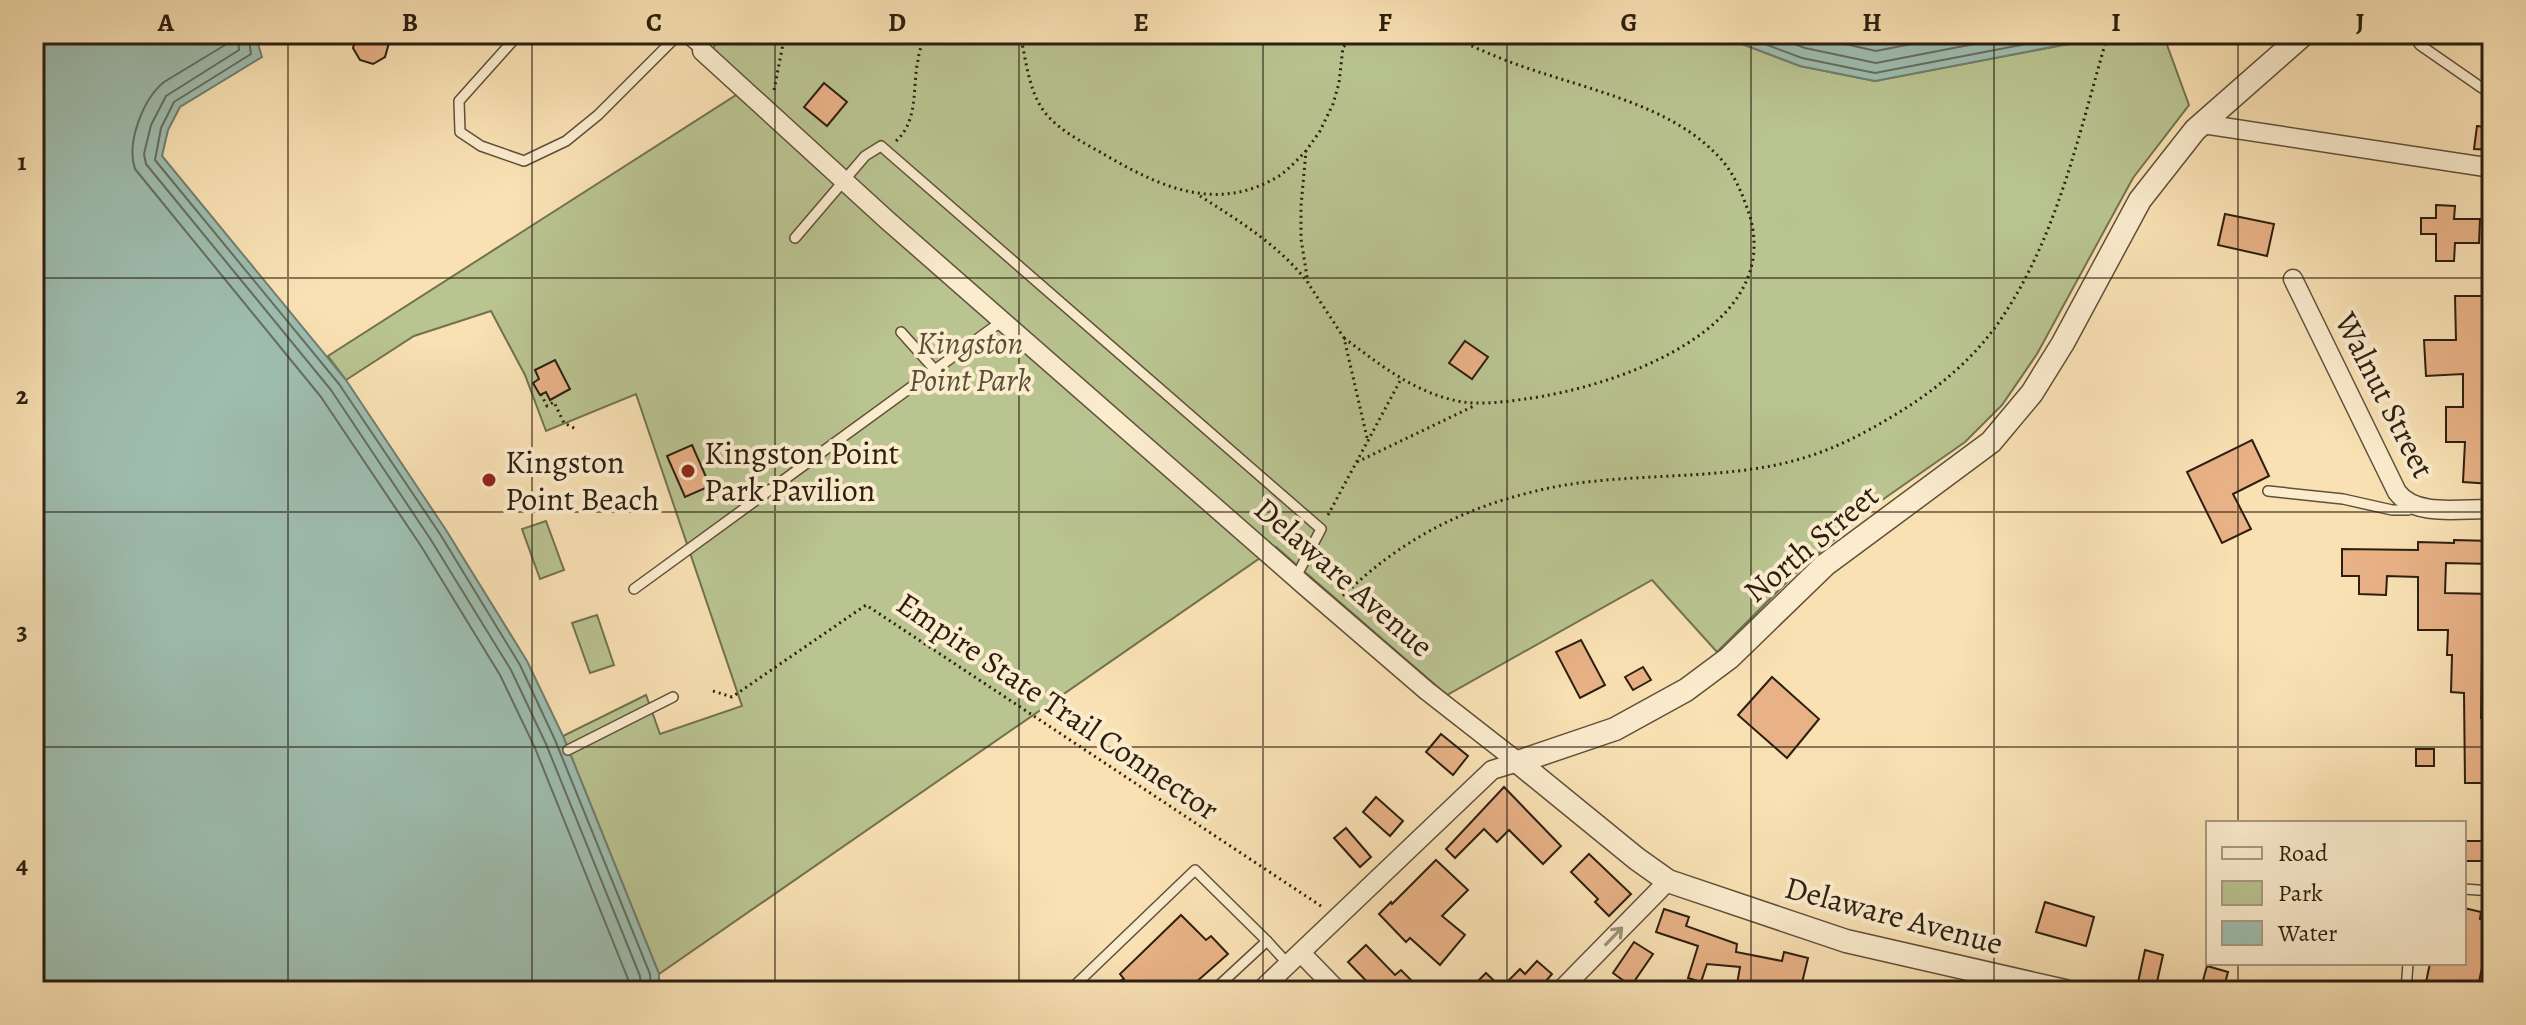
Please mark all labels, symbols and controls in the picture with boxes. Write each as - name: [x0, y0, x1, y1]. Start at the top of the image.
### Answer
- text: A: [157, 5, 175, 40]
- text: B: [402, 5, 418, 40]
- text: C: [646, 5, 662, 40]
- text: D: [888, 5, 906, 40]
- text: E: [1133, 5, 1149, 40]
- text: F: [1378, 5, 1392, 40]
- text: G: [1620, 5, 1638, 40]
- text: H: [1862, 5, 1882, 40]
- text: I: [2111, 5, 2121, 40]
- text: J: [2356, 5, 2364, 40]
- text: 1: [17, 144, 27, 179]
- street label: Walnut Street: [2324, 304, 2446, 485]
- park label: Kingston Point Park: [909, 321, 1031, 402]
- text: 2: [16, 378, 29, 413]
- place label: Kingston Point Park Pavilion: [704, 431, 899, 512]
- place label: Kingston Point Beach: [505, 440, 659, 521]
- marker: Kingston Point Park Pavilion: [679, 462, 697, 480]
- marker: Kingston Point Beach: [480, 471, 498, 489]
- street label: North Street: [1734, 474, 1888, 612]
- street label: Delaware Avenue: [1245, 487, 1443, 667]
- street label: Empire State Trail Connector: [888, 581, 1228, 831]
- text: 3: [16, 613, 28, 648]
- legend: [2206, 821, 2466, 965]
- text: Road: [2278, 837, 2328, 869]
- text: 4: [16, 847, 28, 882]
- street label: Delaware Avenue: [1780, 865, 2008, 965]
- text: Park: [2278, 877, 2323, 909]
- text: Water: [2277, 917, 2338, 949]
- one-way arrow: [1604, 927, 1623, 946]

